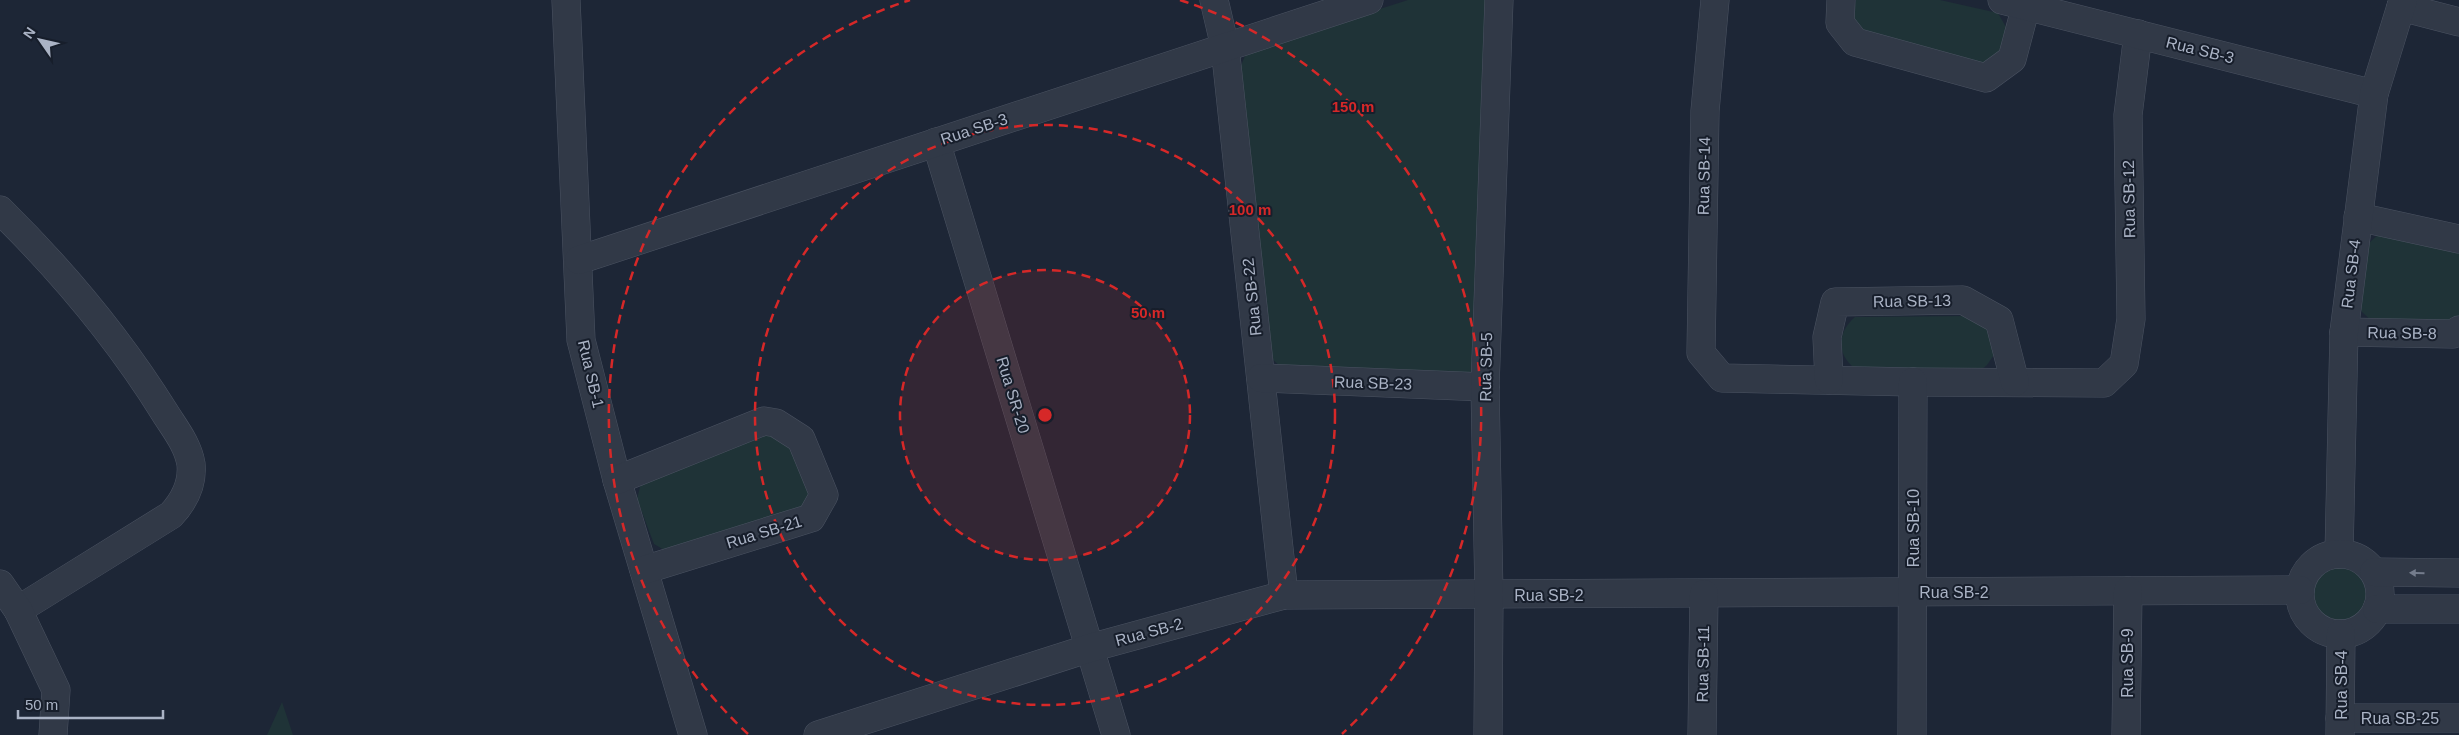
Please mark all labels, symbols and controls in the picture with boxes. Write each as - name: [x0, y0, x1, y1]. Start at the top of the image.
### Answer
- north arrow: [15, 15, 65, 65]
- text: N: [20, 24, 39, 41]
- street label: Rua SB-3: [2164, 33, 2236, 67]
- text: 150 m: [1332, 98, 1374, 115]
- street label: Rua SB-3: [938, 110, 1010, 148]
- street label: Rua SB-14: [1695, 137, 1713, 215]
- street label: Rua SB-12: [2120, 160, 2138, 238]
- text: 100 m: [1229, 201, 1271, 218]
- street label: Rua SB-4: [2338, 238, 2364, 309]
- street label: Rua SB-22: [1239, 257, 1265, 337]
- street label: Rua SB-13: [1873, 292, 1951, 310]
- text: 50 m: [1131, 304, 1165, 321]
- street label: Rua SB-8: [2367, 324, 2437, 342]
- street label: Rua SB-5: [1477, 332, 1495, 402]
- street label: Rua SB-1: [575, 338, 607, 410]
- street label: Rua SR-20: [993, 355, 1033, 435]
- street label: Rua SB-23: [1334, 373, 1413, 393]
- centre of rings: [1036, 406, 1054, 424]
- street label: Rua SB-10: [1905, 489, 1922, 567]
- street label: Rua SB-21: [724, 512, 804, 552]
- one-way arrow: [2408, 568, 2424, 576]
- street label: Rua SB-2: [1919, 584, 1989, 601]
- street label: Rua SB-2: [1514, 587, 1584, 604]
- street label: Rua SB-2: [1113, 615, 1185, 649]
- street label: Rua SB-11: [1694, 625, 1712, 703]
- street label: Rua SB-9: [2119, 628, 2136, 698]
- street label: Rua SB-4: [2333, 650, 2350, 720]
- scale bar: [18, 688, 162, 720]
- text: 50 m: [25, 696, 58, 713]
- street label: Rua SB-25: [2361, 710, 2439, 727]

